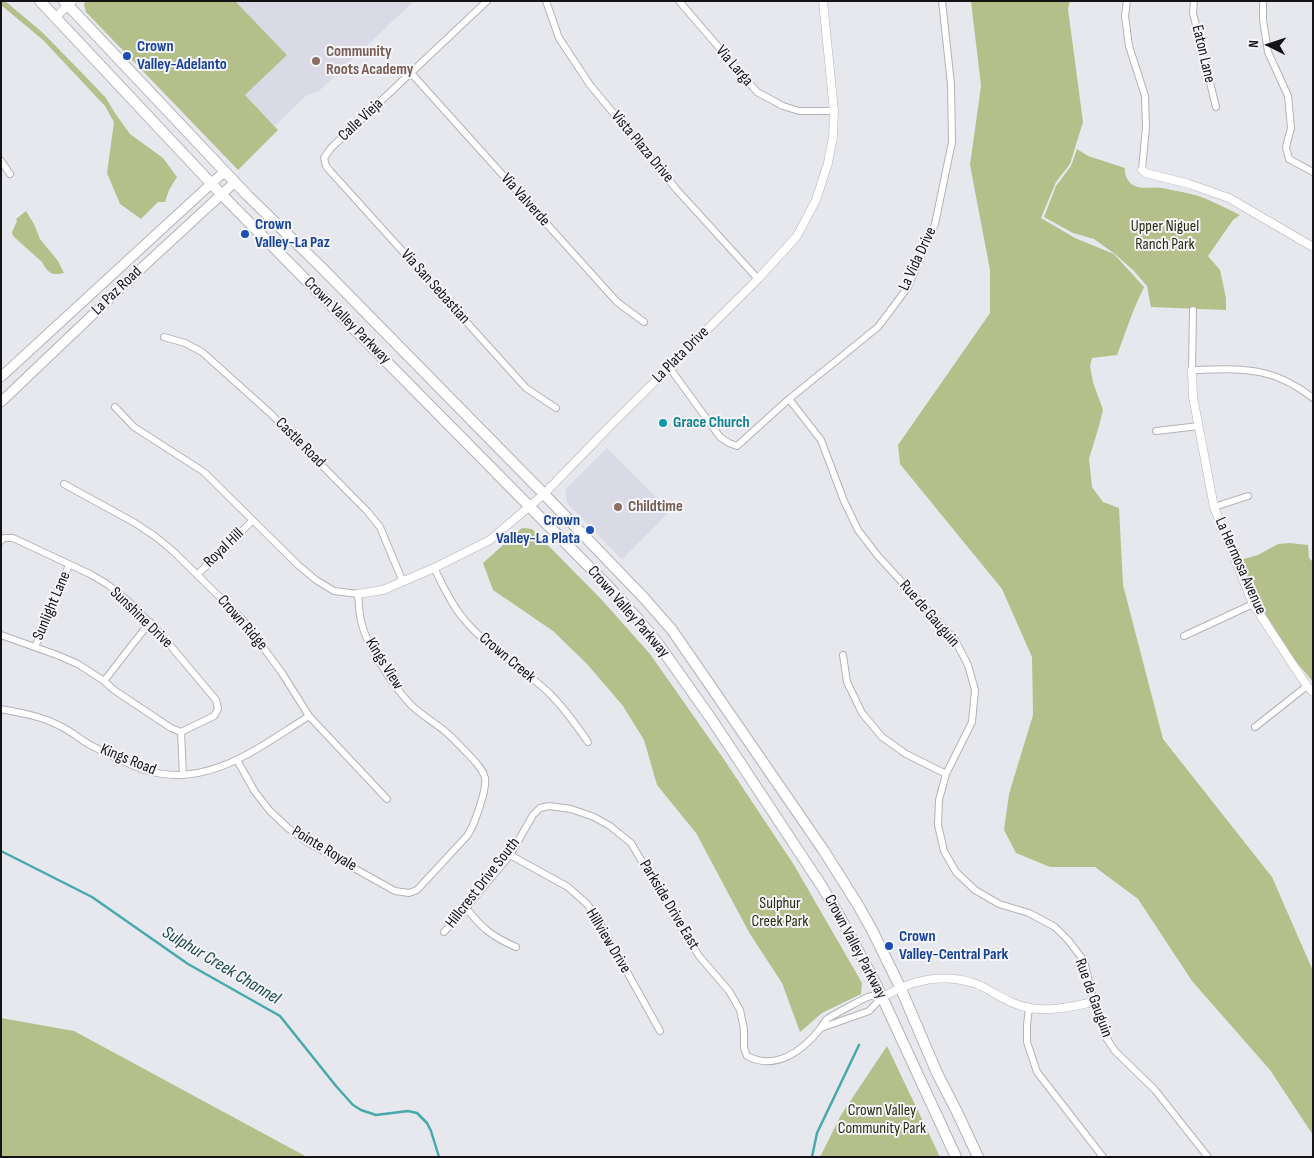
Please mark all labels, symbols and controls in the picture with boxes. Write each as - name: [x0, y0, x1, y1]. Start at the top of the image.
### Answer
- north arrow: [1244, 20, 1294, 70]
- street label: Eaton Lane: [1187, 23, 1219, 85]
- place label: Crown Valley-Adelanto: [137, 37, 227, 75]
- text: N: [1245, 40, 1262, 48]
- place label: Community Roots Academy: [326, 42, 413, 80]
- street label: Via Larga: [711, 42, 757, 90]
- marker: Crown Valley-Adelanto: [121, 50, 133, 62]
- marker: Community Roots Academy: [310, 55, 322, 67]
- street label: Calle Vieja: [335, 94, 387, 146]
- street label: Vista Plaza Drive: [606, 107, 678, 187]
- street label: Via Valverde: [496, 170, 554, 230]
- place label: Crown Valley-La Paz: [255, 215, 330, 253]
- park label: Upper Niguel Ranch Park: [1131, 217, 1199, 255]
- street label: La Vida Drive: [895, 224, 941, 294]
- marker: Crown Valley-La Paz: [239, 228, 251, 240]
- street label: Via San Sebastian: [396, 246, 474, 328]
- street label: La Paz Road: [88, 262, 146, 320]
- street label: Crown Valley Parkway: [299, 273, 395, 369]
- street label: La Plata Drive: [649, 323, 713, 387]
- place label: Grace Church: [673, 413, 750, 433]
- street label: Castle Road: [271, 414, 329, 472]
- marker: Grace Church: [657, 417, 669, 429]
- place label: Childtime: [628, 497, 683, 517]
- marker: Childtime: [612, 501, 624, 513]
- place label: Crown Valley-La Plata: [496, 511, 580, 549]
- street label: La Hermosa Avenue: [1210, 515, 1270, 617]
- street label: Royal Hill: [200, 524, 248, 572]
- marker: Crown Valley-La Plata: [584, 524, 596, 536]
- street label: Crown Valley Parkway: [583, 562, 673, 662]
- street label: Sunlight Lane: [29, 569, 75, 643]
- street label: Rue de Gauguin: [895, 577, 963, 651]
- street label: Sunshine Drive: [106, 583, 176, 653]
- street label: Crown Ridge: [213, 592, 271, 654]
- street label: Crown Creek: [475, 629, 539, 687]
- street label: Kings View: [361, 635, 407, 693]
- street label: Kings Road: [97, 740, 159, 780]
- street label: Pointe Royale: [288, 822, 360, 876]
- street label: Hillcrest Drive South: [442, 834, 524, 932]
- street label: Parkside Drive East: [635, 857, 703, 953]
- street label: Crown Valley Parkway: [819, 892, 891, 1002]
- park label: Sulphur Creek Park: [752, 894, 808, 932]
- street label: Hillview Drive: [581, 905, 635, 977]
- water label: Sulphur Creek Channel: [158, 922, 284, 1010]
- place label: Crown Valley-Central Park: [899, 927, 1008, 965]
- marker: Crown Valley-Central Park: [883, 940, 895, 952]
- street label: Rue de Gauguin: [1070, 956, 1116, 1040]
- park label: Crown Valley Community Park: [838, 1101, 926, 1139]

